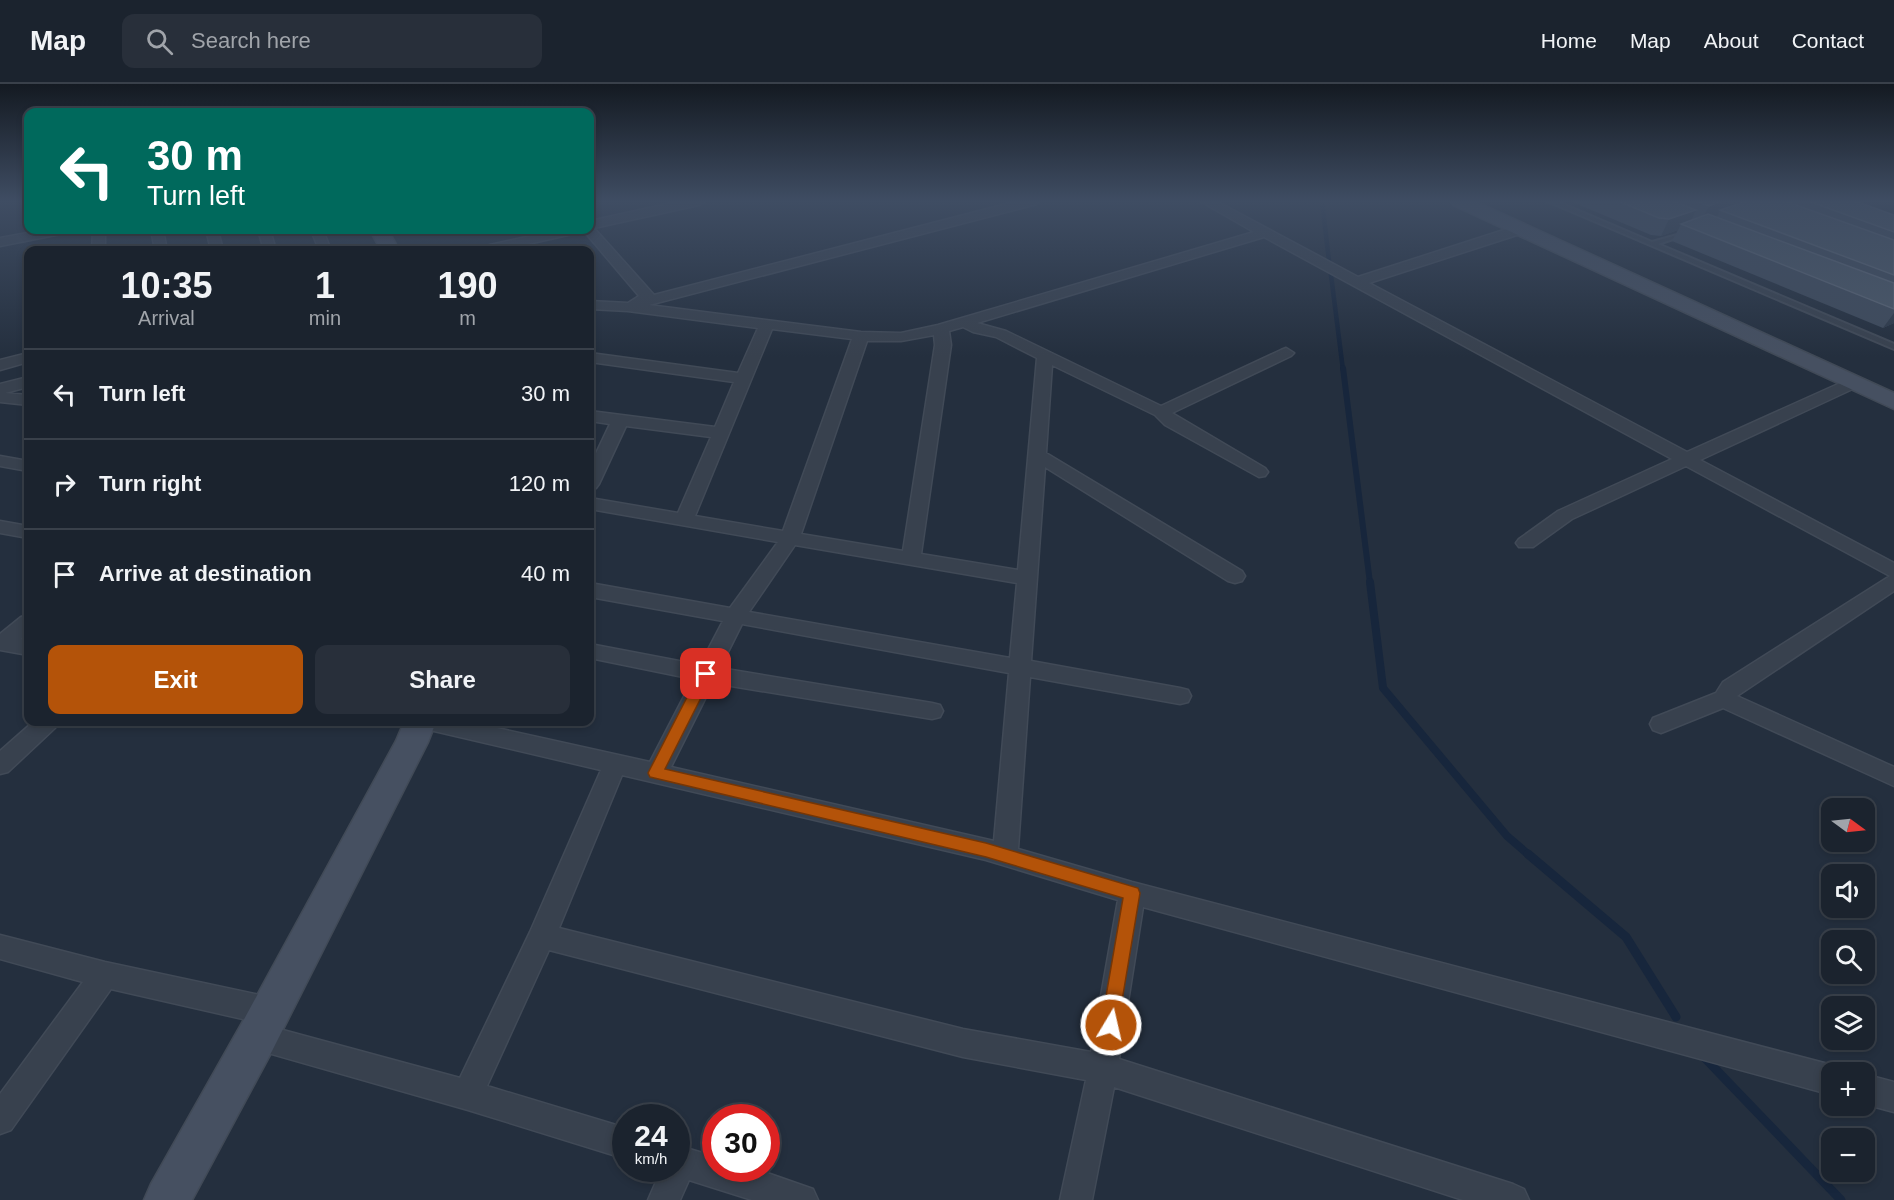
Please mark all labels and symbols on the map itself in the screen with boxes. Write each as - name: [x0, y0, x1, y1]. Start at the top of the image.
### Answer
- pin: [680, 648, 731, 699]
- north arrow: [1821, 798, 1875, 852]
- position arrow: [1079, 993, 1143, 1057]
- speed limit sign: 30: [702, 1104, 780, 1182]

